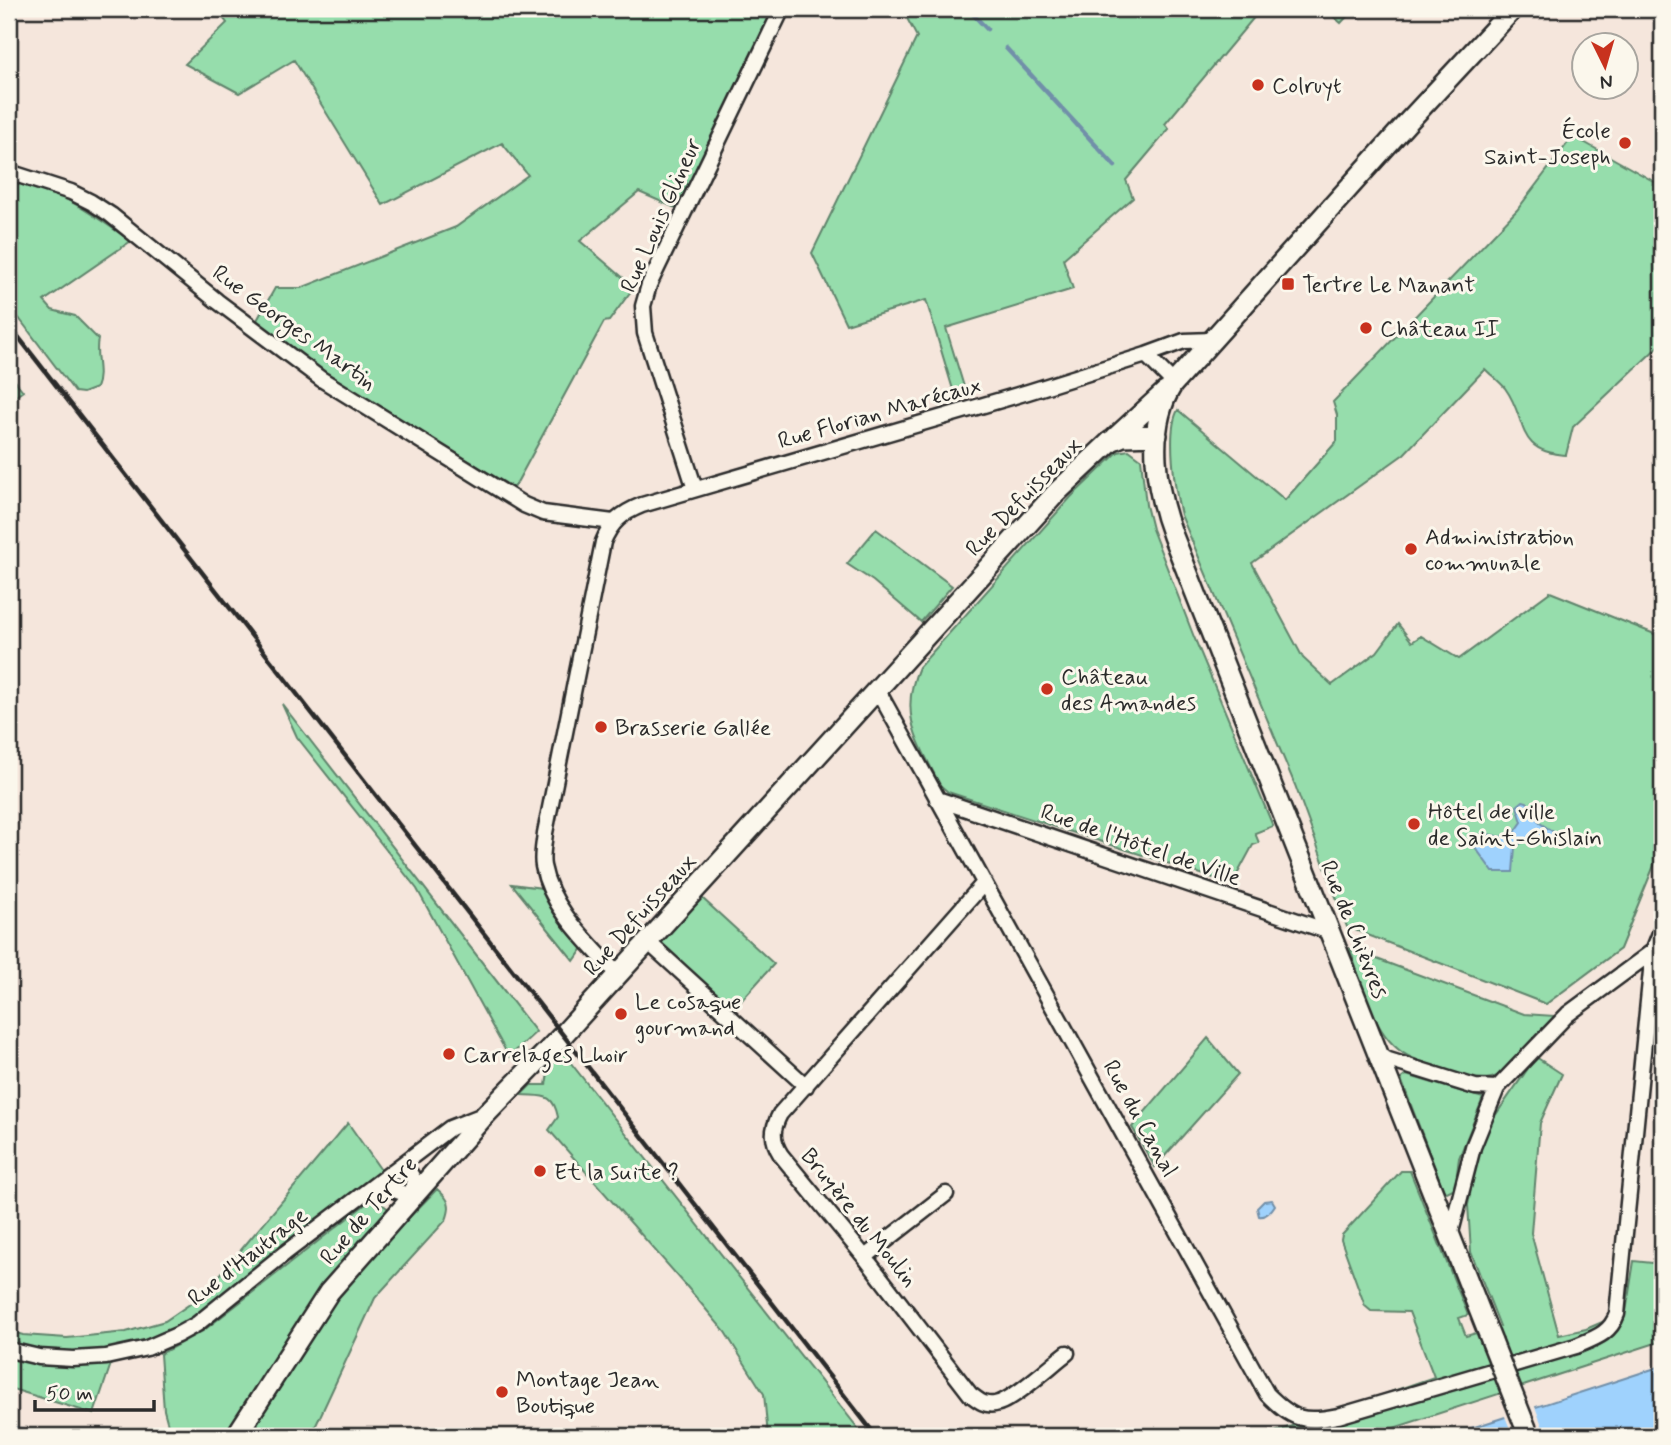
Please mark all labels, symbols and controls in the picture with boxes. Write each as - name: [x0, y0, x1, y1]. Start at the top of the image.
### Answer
- north arrow: [1570, 32, 1640, 102]
- text: N: [1599, 68, 1614, 94]
- place label: Colruyt: [1272, 72, 1342, 102]
- marker: Colruyt: [1250, 77, 1266, 93]
- place label: École Saint-Joseph: [1484, 116, 1611, 173]
- street label: Rue Louis Glineur: [614, 133, 709, 298]
- marker: École Saint-Joseph: [1617, 135, 1633, 151]
- street label: Rue Georges Martin: [204, 259, 382, 400]
- place label: Tertre Le Manant: [1302, 271, 1475, 301]
- marker: Tertre Le Manant: [1280, 276, 1296, 292]
- place label: Château II: [1380, 315, 1499, 345]
- marker: Château II: [1358, 320, 1374, 336]
- street label: Rue Florian Marécaux: [775, 371, 984, 457]
- street label: Rue Defuisseaux: [960, 431, 1089, 564]
- place label: Administration communale: [1425, 523, 1574, 579]
- marker: Administration communale: [1403, 541, 1419, 557]
- place label: Château des Amandes: [1061, 663, 1196, 719]
- marker: Château des Amandes: [1039, 681, 1055, 697]
- place label: Brasserie Gallée: [615, 714, 771, 744]
- marker: Brasserie Gallée: [593, 719, 609, 735]
- street label: Rue de l'Hôtel de Ville: [1036, 798, 1244, 894]
- place label: Hôtel de ville de Saint-Ghislain: [1428, 798, 1602, 854]
- marker: Hôtel de ville de Saint-Ghislain: [1406, 816, 1422, 832]
- street label: Rue Defuisseaux: [577, 848, 704, 983]
- street label: Rue de Chièvres: [1312, 856, 1394, 1003]
- place label: Le cosaque gourmand: [635, 988, 741, 1044]
- marker: Le cosaque gourmand: [613, 1006, 629, 1022]
- place label: Carrelages Lhoir: [463, 1041, 628, 1073]
- marker: Carrelages Lhoir: [441, 1046, 457, 1062]
- street label: Rue du Canal: [1095, 1055, 1184, 1183]
- street label: Bruyère du Moulin: [793, 1142, 924, 1294]
- street label: Rue de Tertre: [314, 1151, 425, 1272]
- place label: Et la suite ?: [554, 1158, 679, 1188]
- marker: Et la suite ?: [532, 1163, 548, 1179]
- street label: Rue d'Hautrage: [182, 1201, 314, 1314]
- place label: Montage Jean Boutique: [516, 1366, 659, 1422]
- scale bar: [35, 1368, 154, 1412]
- text: 50 m: [46, 1380, 93, 1408]
- marker: Montage Jean Boutique: [494, 1384, 510, 1400]

